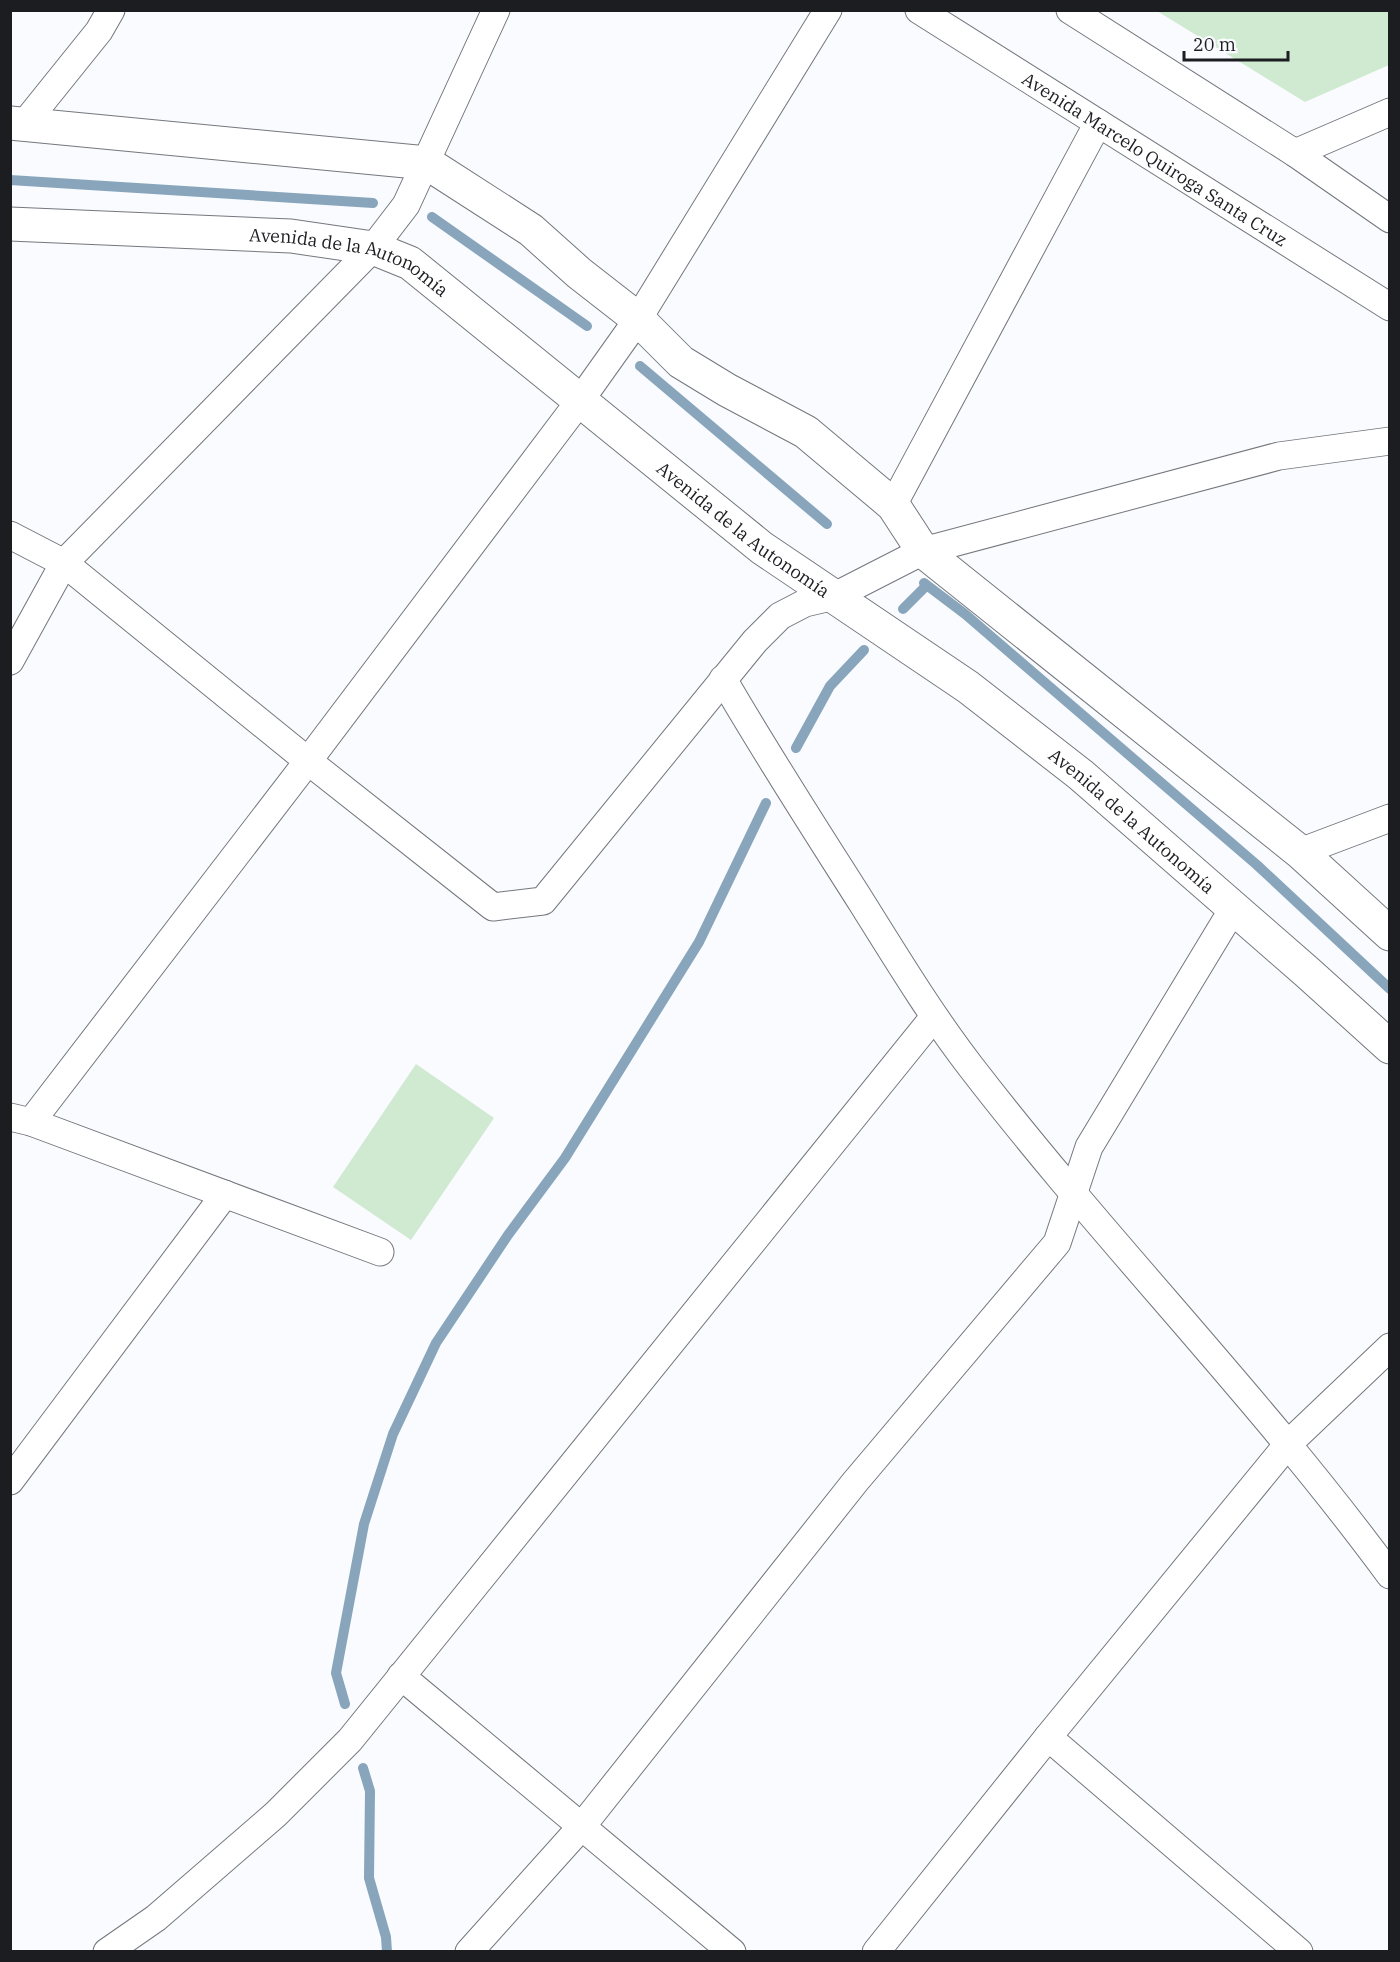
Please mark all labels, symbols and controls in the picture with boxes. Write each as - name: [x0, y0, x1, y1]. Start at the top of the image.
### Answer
- scale bar: [1184, 24, 1288, 62]
- text: 20 m: [1193, 33, 1236, 56]
- street label: Avenida Marcelo Quiroga Santa Cruz: [1018, 67, 1292, 251]
- street label: Avenida de la Autonomía: [249, 223, 454, 301]
- street label: Avenida de la Autonomía: [652, 456, 835, 602]
- street label: Avenida de la Autonomía: [1044, 743, 1220, 898]

